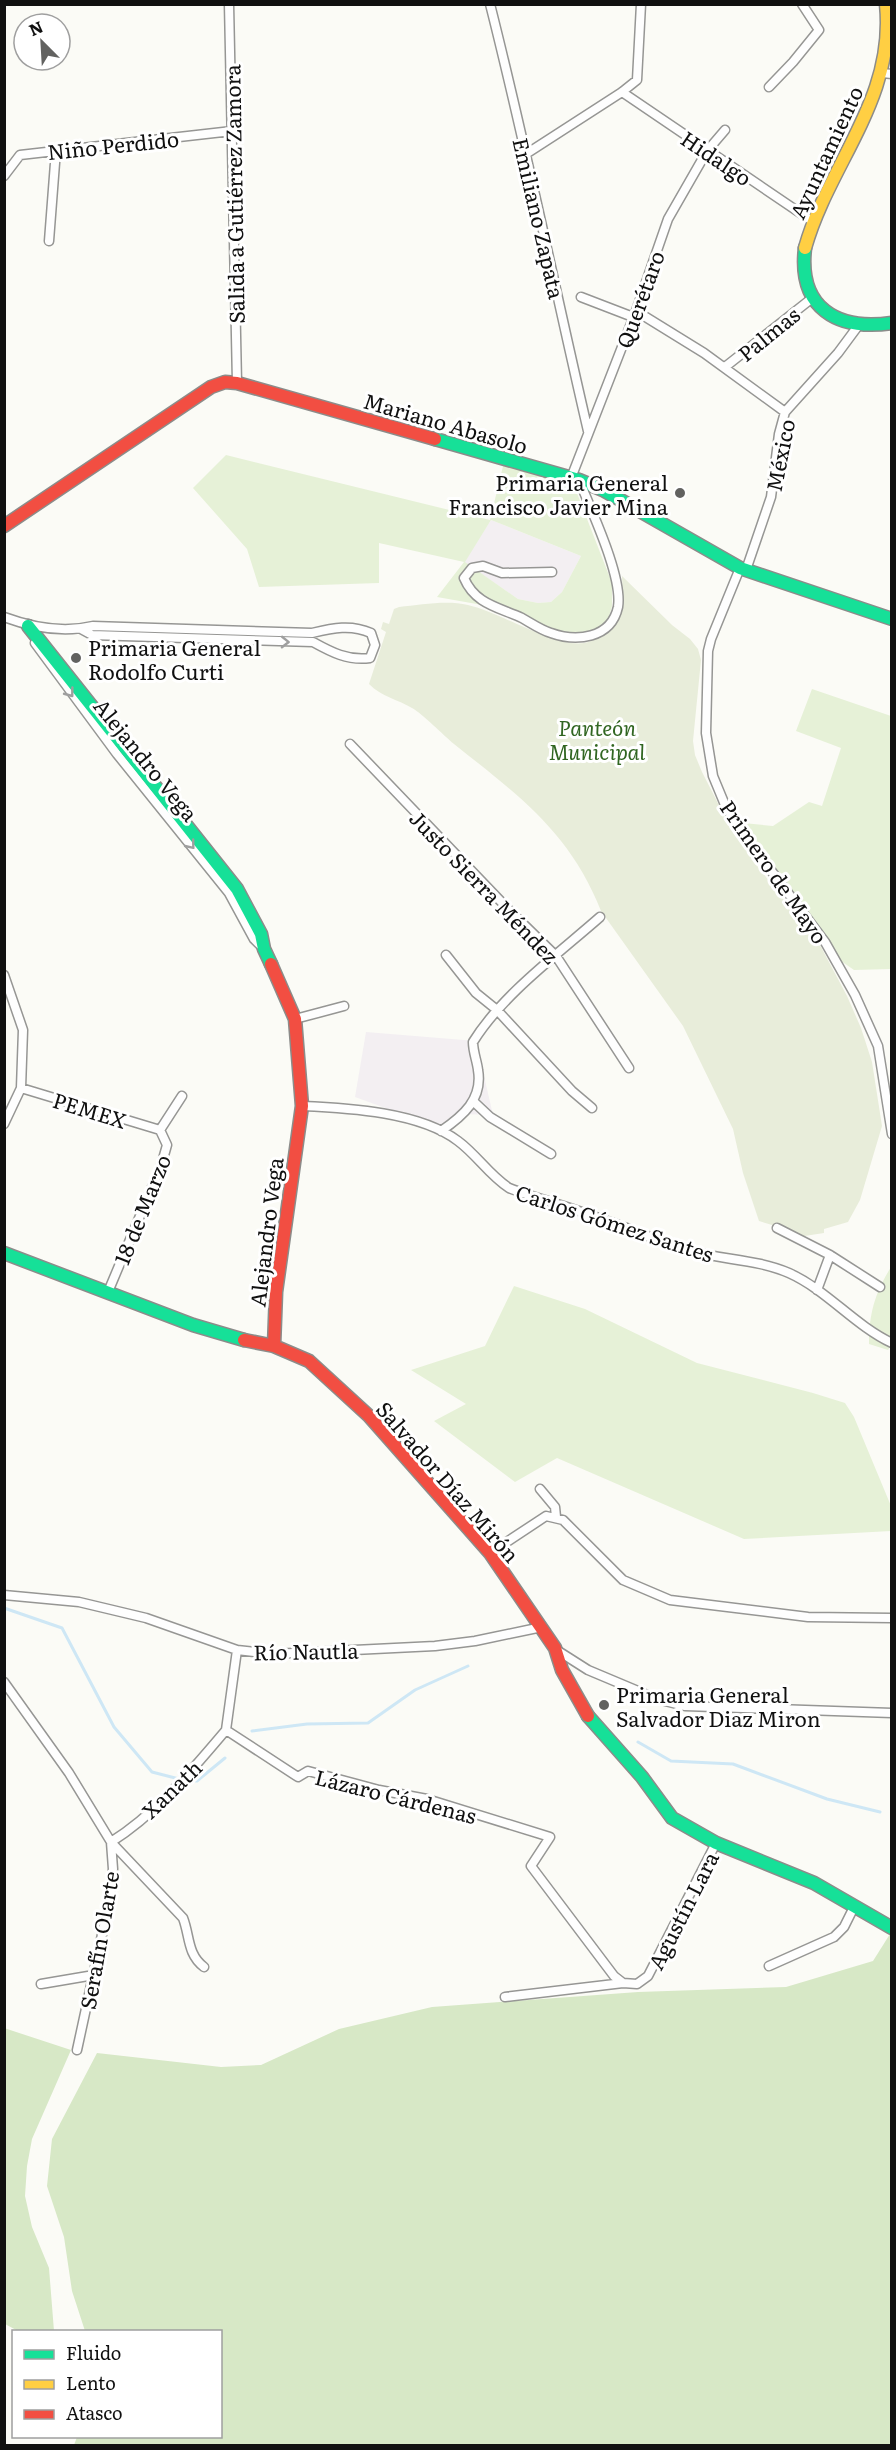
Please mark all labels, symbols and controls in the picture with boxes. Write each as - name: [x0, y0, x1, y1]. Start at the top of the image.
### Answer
- north arrow: [12, 12, 72, 72]
- text: N: [24, 14, 47, 41]
- street label: Salida a Gutiérrez Zamora: [215, 63, 251, 324]
- street label: Ayuntamiento: [781, 80, 869, 224]
- street label: Niño Perdido: [46, 122, 180, 166]
- street label: Hidalgo: [675, 122, 759, 192]
- street label: Emiliano Zapata: [506, 134, 574, 302]
- street label: Querétaro: [607, 246, 671, 352]
- street label: Palmas: [730, 298, 806, 368]
- street label: Mariano Abasolo: [360, 384, 532, 460]
- street label: México: [757, 416, 801, 494]
- place label: Primaria General Francisco Javier Mina: [448, 466, 669, 521]
- marker: Primaria General Francisco Javier Mina: [673, 486, 687, 500]
- place label: Primaria General Rodolfo Curti: [88, 631, 261, 686]
- one-way arrow: [280, 635, 289, 648]
- marker: Primaria General Rodolfo Curti: [69, 651, 83, 665]
- one-way arrow: [62, 686, 73, 697]
- street label: Alejandro Vega: [88, 691, 207, 828]
- park label: Panteón Municipal: [549, 711, 645, 766]
- street label: Primero de Mayo: [714, 793, 836, 949]
- street label: Justo Sierra Méndez: [403, 802, 567, 970]
- one-way arrow: [184, 838, 195, 849]
- street label: PEMEX: [49, 1083, 131, 1135]
- street label: 18 de Marzo: [105, 1149, 177, 1269]
- street label: Alejandro Vega: [240, 1155, 290, 1309]
- street label: Carlos Gómez Santes: [512, 1175, 718, 1269]
- street label: Salvador Díaz Mirón: [370, 1394, 528, 1568]
- street label: Río Nautla: [253, 1634, 360, 1666]
- place label: Primaria General Salvador Diaz Miron: [616, 1678, 821, 1733]
- marker: Primaria General Salvador Diaz Miron: [597, 1698, 611, 1712]
- street label: Xanath: [134, 1751, 208, 1824]
- street label: Lázaro Cárdenas: [312, 1760, 480, 1830]
- street label: Agustín Lara: [639, 1845, 725, 1975]
- street label: Serafín Olarte: [71, 1868, 125, 2011]
- legend: [12, 2330, 222, 2438]
- text: Fluido: [66, 2339, 121, 2366]
- text: Lento: [66, 2369, 116, 2396]
- text: Atasco: [66, 2399, 123, 2426]

